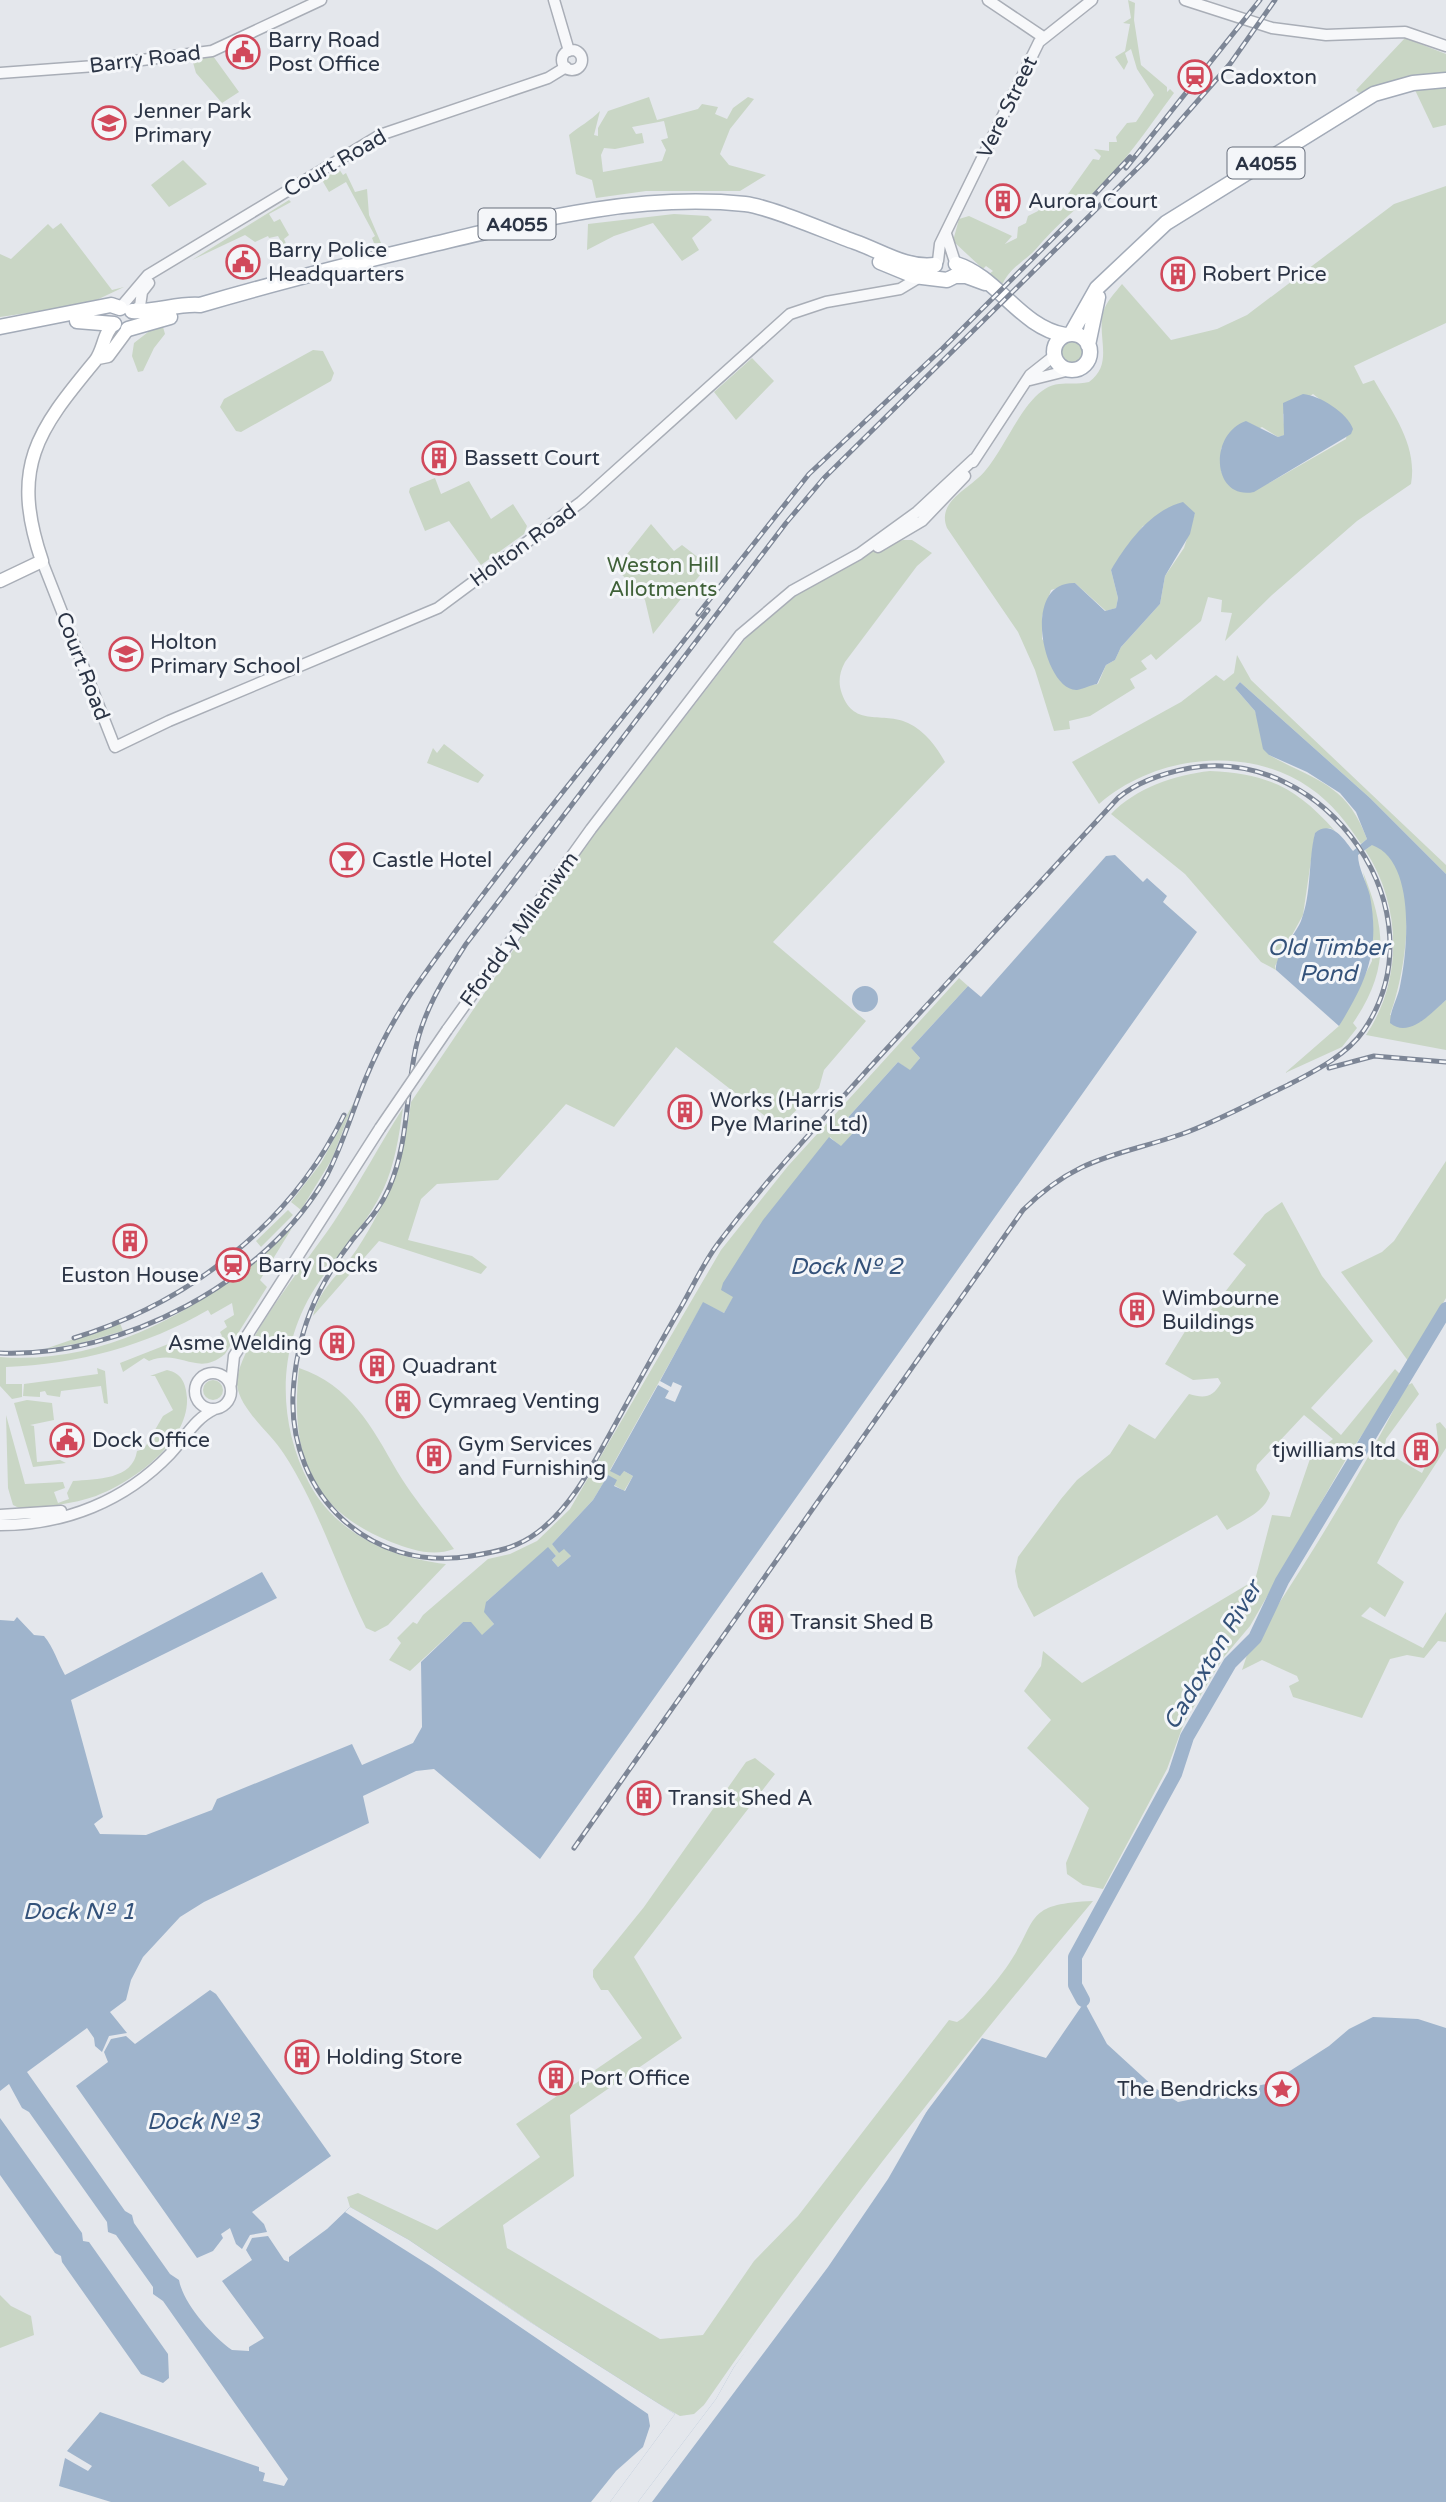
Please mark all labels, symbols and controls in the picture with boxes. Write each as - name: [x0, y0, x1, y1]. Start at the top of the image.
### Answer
- place label: Barry Road Post Office: [268, 28, 380, 77]
- public building icon: Barry Road Post Office: [224, 33, 262, 71]
- street label: Barry Road: [88, 40, 202, 79]
- street label: Vere Street: [972, 52, 1043, 162]
- station icon: Cadoxton: [1176, 58, 1214, 96]
- place label: Cadoxton: [1220, 65, 1317, 90]
- place label: Jenner Park Primary: [134, 99, 252, 148]
- school or university icon: Jenner Park Primary: [90, 104, 128, 142]
- street label: Court Road: [280, 124, 391, 203]
- road number: A4055: [1228, 148, 1304, 178]
- building icon: Aurora Court: [984, 182, 1022, 220]
- place label: Aurora Court: [1028, 189, 1158, 214]
- road number: A4055: [478, 208, 556, 240]
- place label: Barry Police Headquarters: [268, 238, 404, 287]
- public building icon: Barry Police Headquarters: [224, 243, 262, 281]
- building icon: Robert Price: [1159, 255, 1197, 293]
- place label: Robert Price: [1202, 262, 1327, 287]
- building icon: Bassett Court: [420, 439, 458, 477]
- place label: Bassett Court: [464, 446, 600, 471]
- street label: Holton Road: [465, 498, 581, 592]
- park label: Weston Hill Allotments: [607, 553, 719, 602]
- street label: Court Road: [50, 608, 115, 724]
- place label: Holton Primary School: [150, 630, 301, 679]
- school or university icon: Holton Primary School: [107, 635, 145, 673]
- bar icon: Castle Hotel: [328, 841, 366, 879]
- street label: Ffordd y Mileniwm: [455, 847, 584, 1012]
- place label: Castle Hotel: [372, 848, 492, 873]
- water label: Old Timber Pond: [1267, 934, 1392, 988]
- place label: Works (Harris Pye Marine Ltd): [710, 1088, 868, 1137]
- building icon: Works (Harris Pye Marine Ltd): [666, 1093, 704, 1131]
- building icon: Euston House: [111, 1222, 149, 1260]
- station icon: Barry Docks: [214, 1246, 252, 1284]
- place label: Barry Docks: [258, 1253, 378, 1278]
- water label: Dock Nº 2: [790, 1253, 904, 1281]
- place label: Euston House: [61, 1263, 199, 1288]
- place label: Wimbourne Buildings: [1162, 1286, 1279, 1335]
- building icon: Wimbourne Buildings: [1118, 1291, 1156, 1329]
- building icon: Asme Welding: [318, 1324, 356, 1362]
- place label: Asme Welding: [168, 1331, 312, 1356]
- building icon: Quadrant: [358, 1347, 396, 1385]
- place label: Quadrant: [402, 1354, 497, 1379]
- building icon: Cymraeg Venting: [384, 1382, 422, 1420]
- place label: Cymraeg Venting: [428, 1389, 600, 1414]
- public building icon: Dock Office: [48, 1421, 86, 1459]
- place label: Dock Office: [92, 1428, 210, 1453]
- building icon: tjwilliams ltd: [1402, 1431, 1440, 1469]
- place label: Gym Services and Furnishing: [458, 1432, 606, 1481]
- building icon: Gym Services and Furnishing: [415, 1437, 453, 1475]
- place label: tjwilliams ltd: [1272, 1438, 1396, 1463]
- water label: Cadoxton River: [1158, 1574, 1270, 1735]
- building icon: Transit Shed B: [747, 1603, 785, 1641]
- place label: Transit Shed B: [790, 1610, 934, 1635]
- building icon: Transit Shed A: [625, 1779, 663, 1817]
- place label: Transit Shed A: [668, 1786, 813, 1811]
- water label: Dock Nº 1: [23, 1898, 135, 1926]
- building icon: Holding Store: [283, 2038, 321, 2076]
- place label: Holding Store: [326, 2045, 462, 2070]
- building icon: Port Office: [537, 2059, 575, 2097]
- place label: Port Office: [580, 2066, 690, 2091]
- place icon: The Bendricks: [1263, 2070, 1301, 2108]
- place label: The Bendricks: [1117, 2077, 1258, 2102]
- water label: Dock Nº 3: [147, 2108, 261, 2136]

